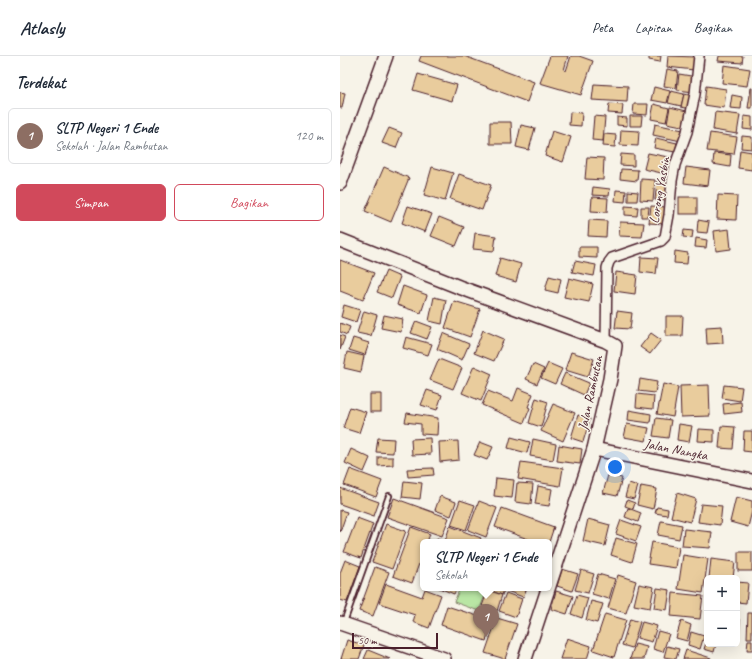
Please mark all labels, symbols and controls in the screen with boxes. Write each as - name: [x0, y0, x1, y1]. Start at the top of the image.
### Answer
- text: Atlasly: [20, 16, 64, 40]
- text: Peta: [592, 19, 613, 36]
- text: Lapisan: [635, 19, 672, 36]
- text: Bagikan: [694, 19, 732, 36]
- text: Terdekat: [16, 72, 66, 93]
- text: SLTP Negeri 1 Ende: [55, 119, 158, 138]
- text: 1: [27, 128, 33, 144]
- text: 120 m: [295, 128, 323, 144]
- text: Sekolah · Jalan Rambutan: [55, 138, 168, 154]
- street label: Lorong Yasbin: [645, 155, 674, 225]
- button: Simpan: [16, 184, 166, 221]
- button: Bagikan: [174, 184, 324, 221]
- street label: Jalan Rambutan: [574, 353, 607, 433]
- street label: Jalan Nangka: [642, 435, 710, 464]
- your location: [605, 457, 625, 477]
- popup: [420, 539, 552, 591]
- text: SLTP Negeri 1 Ende: [434, 548, 538, 567]
- text: Sekolah: [434, 567, 467, 583]
- map controls: [704, 575, 740, 647]
- button: +: [704, 575, 740, 611]
- pin: 1: [473, 604, 499, 637]
- button: −: [704, 611, 740, 647]
- scale bar: [352, 631, 438, 650]
- text: 50 m: [358, 633, 377, 647]

